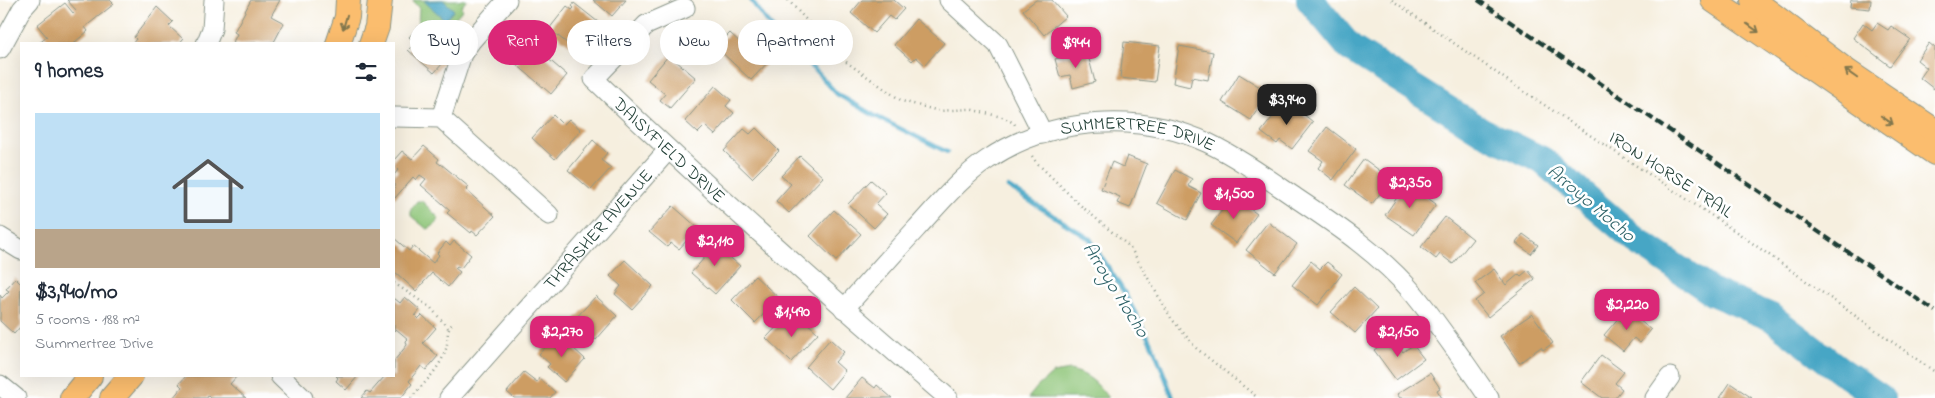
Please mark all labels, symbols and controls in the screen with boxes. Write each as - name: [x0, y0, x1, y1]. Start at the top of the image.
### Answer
- one-way arrow: [339, 14, 349, 30]
- chip: Buy: [410, 20, 478, 65]
- chip: Rent: [488, 20, 557, 65]
- chip: Filters: [567, 20, 650, 65]
- chip: New: [660, 20, 728, 65]
- chip: Apartment: [738, 20, 853, 65]
- one-way arrow: [1746, 23, 1760, 33]
- pin: $944: [1046, 27, 1106, 69]
- text: $944: [1062, 31, 1090, 55]
- text: 9 homes: [35, 57, 104, 87]
- icon: filters: [352, 58, 380, 86]
- one-way arrow: [1845, 69, 1859, 79]
- pin: $3,940: [1246, 84, 1328, 126]
- text: $3,940: [1268, 88, 1306, 112]
- street label: DAISYFIELD DRIVE: [605, 92, 730, 210]
- street label: SUMMERTREE DRIVE: [1058, 112, 1219, 160]
- one-way arrow: [1879, 115, 1893, 125]
- street label: IRON HORSE TRAIL: [1603, 126, 1737, 226]
- icon: home: [163, 146, 253, 236]
- water label: Arroyo Mocho: [1540, 159, 1641, 250]
- street label: THRASHER AVENUE: [539, 164, 660, 297]
- pin: $2,350: [1369, 166, 1451, 209]
- text: $2,350: [1388, 171, 1432, 195]
- pin: $1,500: [1193, 178, 1275, 220]
- text: $1,500: [1214, 182, 1254, 206]
- pin: $2,110: [674, 224, 756, 267]
- text: $2,110: [696, 229, 734, 253]
- water label: Arroyo Mocho: [1075, 237, 1156, 344]
- text: $3,940/mo: [35, 278, 118, 308]
- pin: $2,220: [1586, 288, 1668, 331]
- text: $2,220: [1605, 293, 1649, 317]
- pin: $1,490: [751, 296, 833, 338]
- text: $1,490: [774, 300, 810, 324]
- text: 5 rooms · 188 m²: [35, 308, 140, 332]
- pin: $2,270: [521, 316, 603, 358]
- pin: $2,150: [1357, 316, 1439, 358]
- text: $2,270: [541, 320, 583, 344]
- text: $2,150: [1377, 320, 1419, 344]
- text: Summertree Drive: [35, 332, 153, 356]

